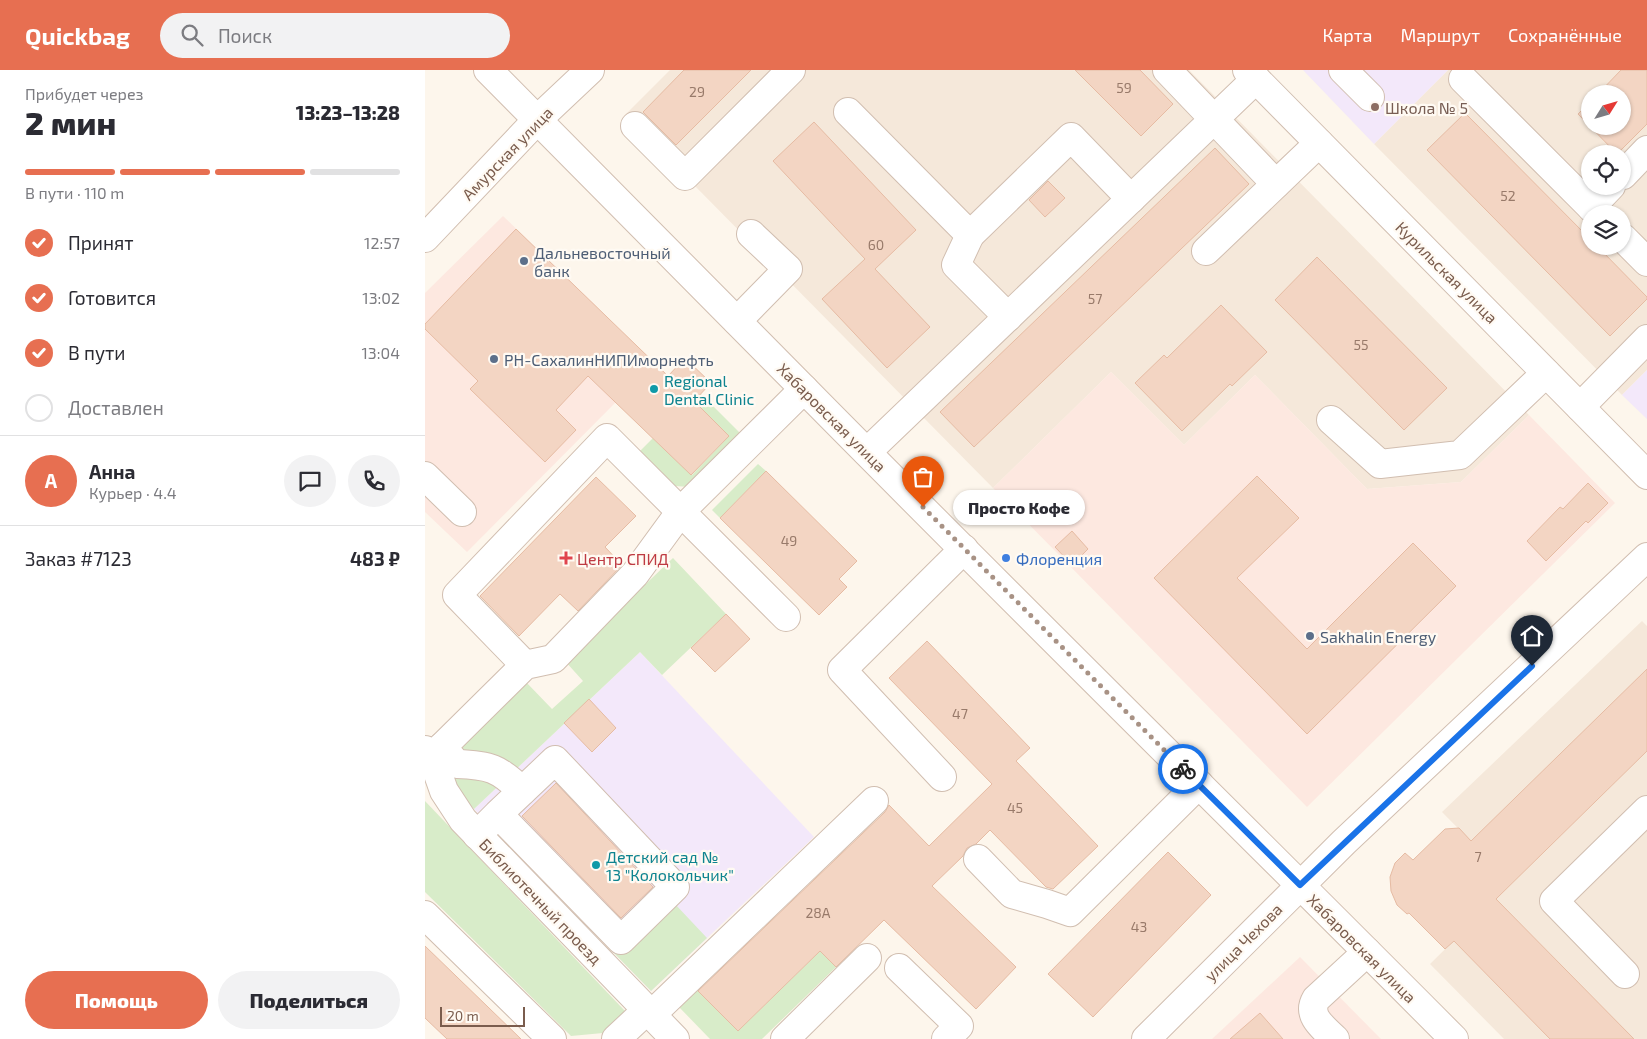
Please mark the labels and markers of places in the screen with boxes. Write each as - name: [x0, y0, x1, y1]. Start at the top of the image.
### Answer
- place label: Школа № 5: [1385, 98, 1468, 117]
- marker: Школа № 5: [1369, 101, 1381, 113]
- place label: Дальневосточный банк: [534, 243, 671, 280]
- marker: Дальневосточный банк: [518, 255, 530, 267]
- place label: РН-СахалинНИПИморнефть: [504, 350, 714, 369]
- marker: РН-СахалинНИПИморнефть: [488, 353, 500, 365]
- place label: Regional Dental Clinic: [664, 371, 754, 408]
- marker: Regional Dental Clinic: [648, 383, 660, 395]
- pin: [902, 456, 944, 507]
- callout: Просто Кофе: [953, 490, 1085, 524]
- place label: Центр СПИД: [577, 549, 669, 568]
- place label: Флоренция: [1016, 549, 1102, 568]
- marker: Центр СПИД: [559, 551, 573, 565]
- marker: Флоренция: [1000, 552, 1012, 564]
- pin: [1511, 615, 1553, 666]
- place label: Sakhalin Energy: [1320, 627, 1437, 646]
- marker: Sakhalin Energy: [1304, 630, 1316, 642]
- place label: Детский сад № 13 "Колокольчик": [606, 847, 734, 884]
- marker: Детский сад № 13 "Колокольчик": [590, 859, 602, 871]

